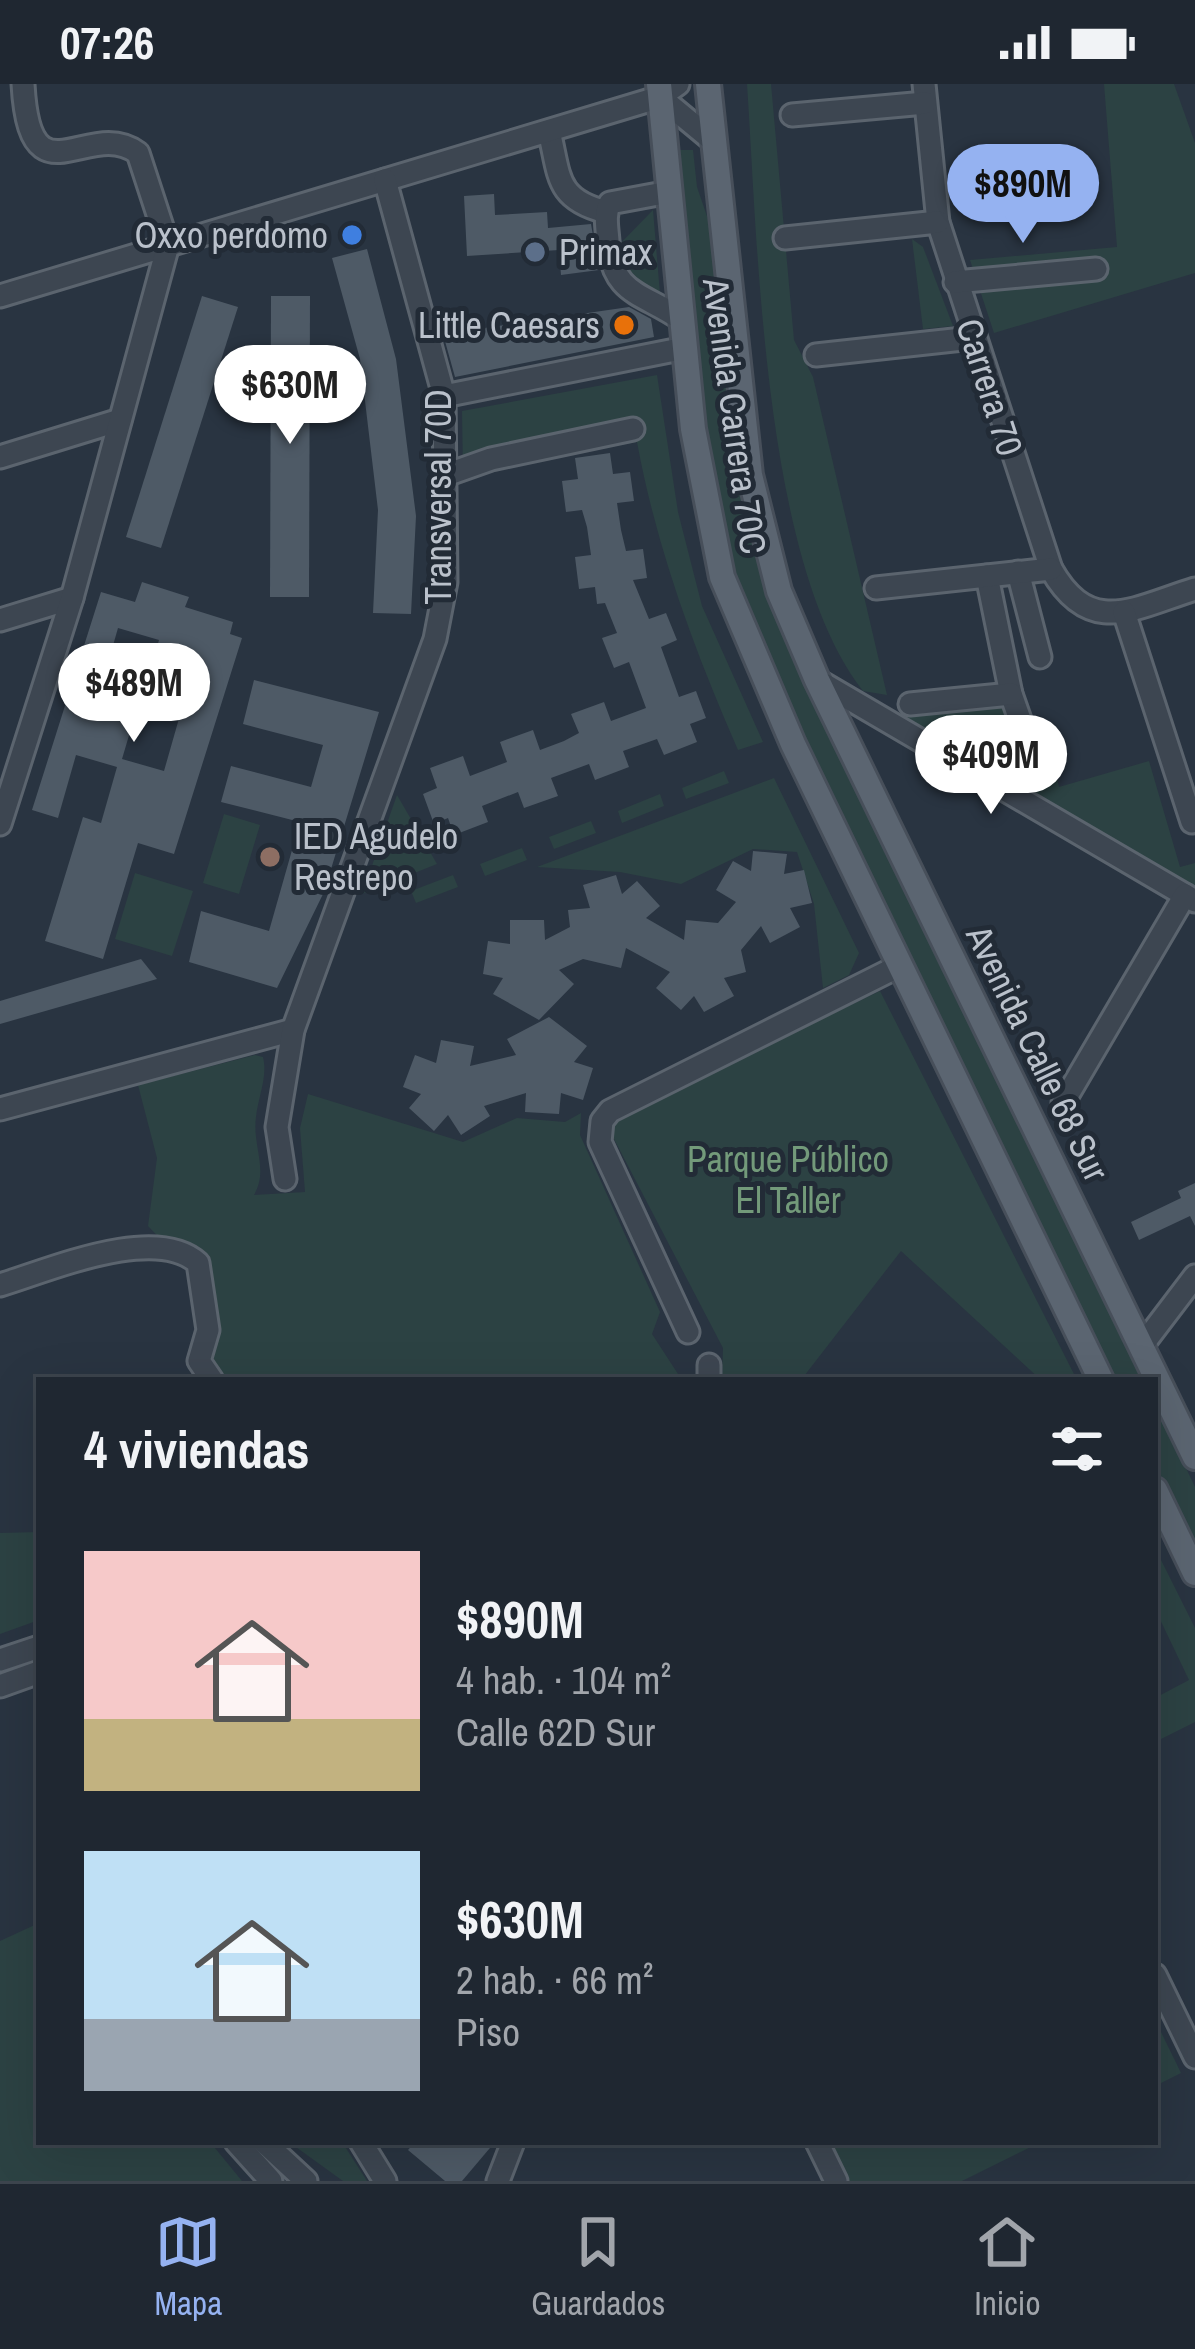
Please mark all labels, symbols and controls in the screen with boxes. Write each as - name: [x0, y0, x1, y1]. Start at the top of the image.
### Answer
- text: 07:26: [60, 12, 154, 73]
- pin: $890M: [939, 144, 1107, 246]
- text: $890M: [974, 157, 1072, 209]
- place label: Oxxo perdomo: [134, 211, 328, 259]
- marker: Oxxo perdomo: [339, 222, 365, 248]
- place label: Primax: [559, 228, 653, 276]
- marker: Primax: [522, 239, 548, 265]
- street label: Avenida Carrera 70C: [692, 274, 778, 557]
- place label: Little Caesars: [418, 301, 600, 349]
- marker: Little Caesars: [611, 312, 637, 338]
- street label: Carrera 70: [945, 312, 1035, 462]
- pin: $630M: [206, 345, 374, 447]
- text: $630M: [241, 358, 339, 410]
- street label: Transversal 70D: [414, 389, 462, 605]
- pin: $489M: [50, 643, 218, 745]
- text: $489M: [85, 656, 183, 708]
- pin: $409M: [907, 715, 1075, 817]
- text: $409M: [942, 728, 1040, 780]
- place label: IED Agudelo Restrepo: [294, 812, 458, 901]
- marker: IED Agudelo Restrepo: [257, 844, 283, 870]
- street label: Avenida Calle 68 Sur: [955, 916, 1121, 1189]
- park label: Parque Público El Taller: [687, 1135, 889, 1224]
- text: 4 viviendas: [84, 1415, 310, 1484]
- icon: filters: [1044, 1416, 1110, 1482]
- text: $890M: [456, 1585, 584, 1654]
- icon: home: [180, 1599, 324, 1743]
- text: 4 hab. · 104 m²: [456, 1654, 671, 1706]
- text: Calle 62D Sur: [456, 1706, 655, 1758]
- text: $630M: [456, 1885, 584, 1954]
- icon: home: [180, 1899, 324, 2043]
- text: 2 hab. · 66 m²: [456, 1954, 653, 2006]
- text: Piso: [456, 2006, 520, 2058]
- tab: Mapa: [155, 2209, 222, 2325]
- tab: Guardados: [531, 2209, 665, 2325]
- tab: Inicio: [974, 2209, 1040, 2325]

